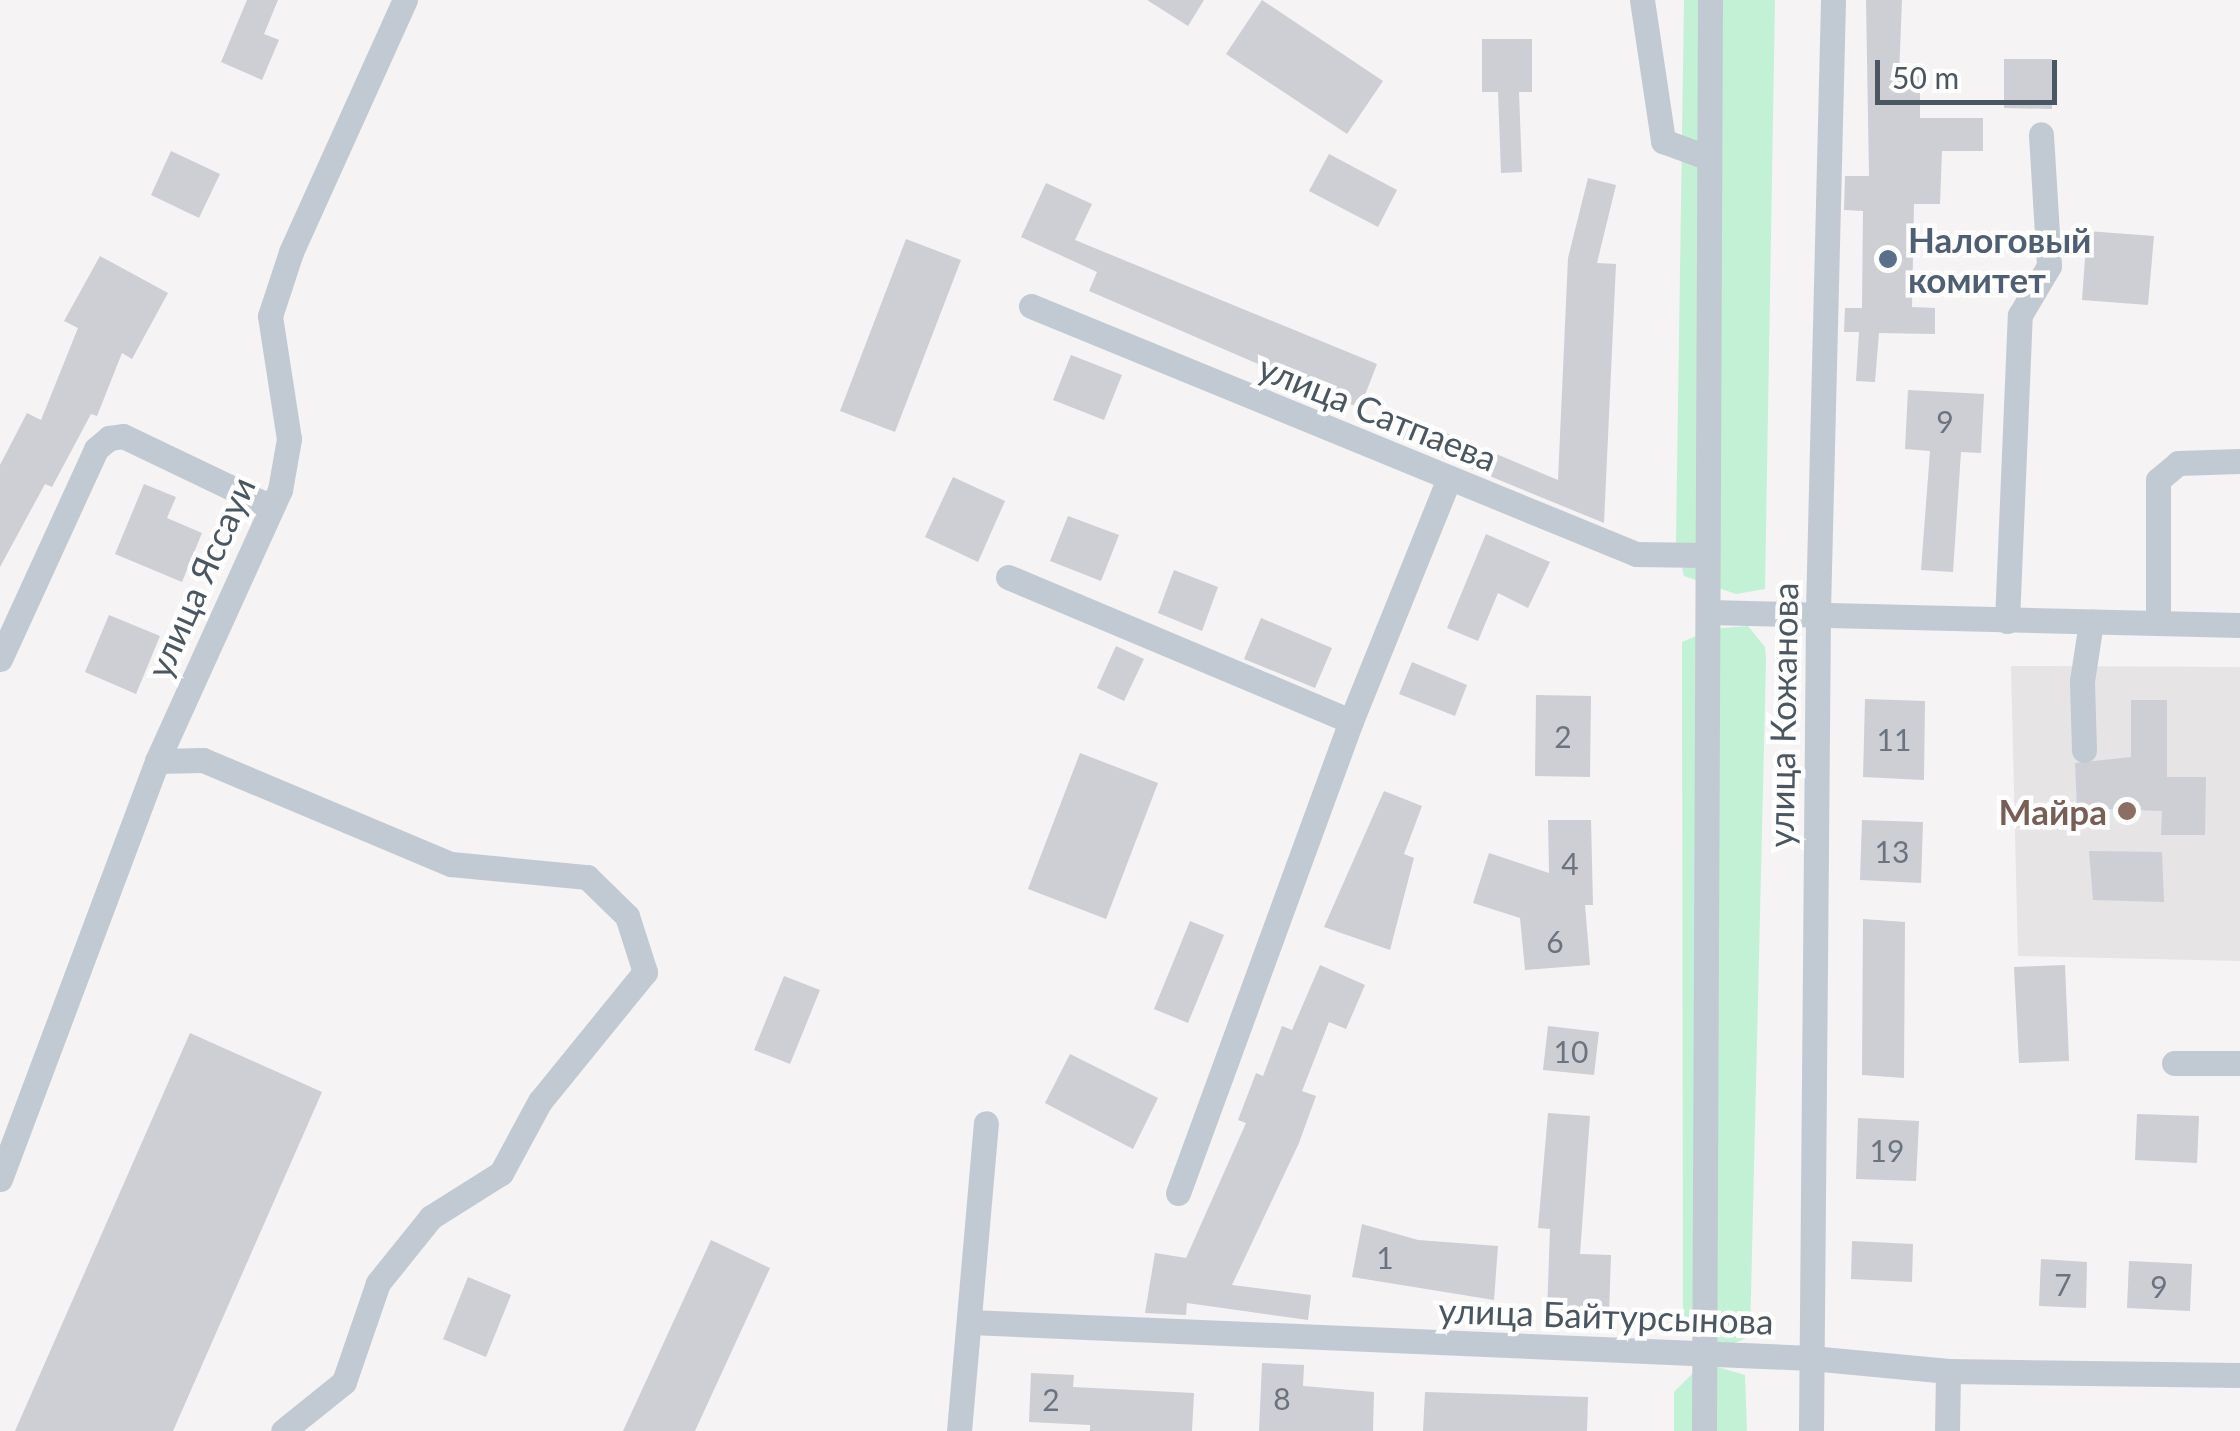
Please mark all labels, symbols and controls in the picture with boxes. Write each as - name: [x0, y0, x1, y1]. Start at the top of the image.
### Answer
- scale bar: [1880, 40, 2062, 102]
- text: 50 m: [1892, 59, 1959, 95]
- place label: Налоговый комитет: [1908, 218, 2092, 300]
- marker: Налоговый комитет: [1877, 248, 1899, 270]
- street label: улица Сатпаева: [1253, 345, 1503, 479]
- house number: 9: [1936, 403, 1954, 439]
- street label: улица Яссауи: [137, 470, 263, 684]
- street label: улица Кожанова: [1759, 582, 1805, 848]
- house number: 2: [1554, 718, 1572, 754]
- house number: 11: [1877, 721, 1911, 757]
- place label: Майра: [1999, 790, 2107, 832]
- marker: Майра: [2116, 800, 2138, 822]
- house number: 13: [1875, 833, 1909, 869]
- house number: 4: [1561, 845, 1579, 881]
- house number: 6: [1546, 923, 1564, 959]
- house number: 10: [1554, 1033, 1588, 1069]
- house number: 19: [1870, 1132, 1904, 1168]
- house number: 1: [1376, 1239, 1394, 1275]
- house number: 7: [2054, 1266, 2072, 1302]
- house number: 9: [2150, 1268, 2168, 1304]
- street label: улица Байтурсынова: [1438, 1288, 1774, 1342]
- house number: 8: [1273, 1380, 1291, 1416]
- house number: 2: [1042, 1381, 1060, 1417]

